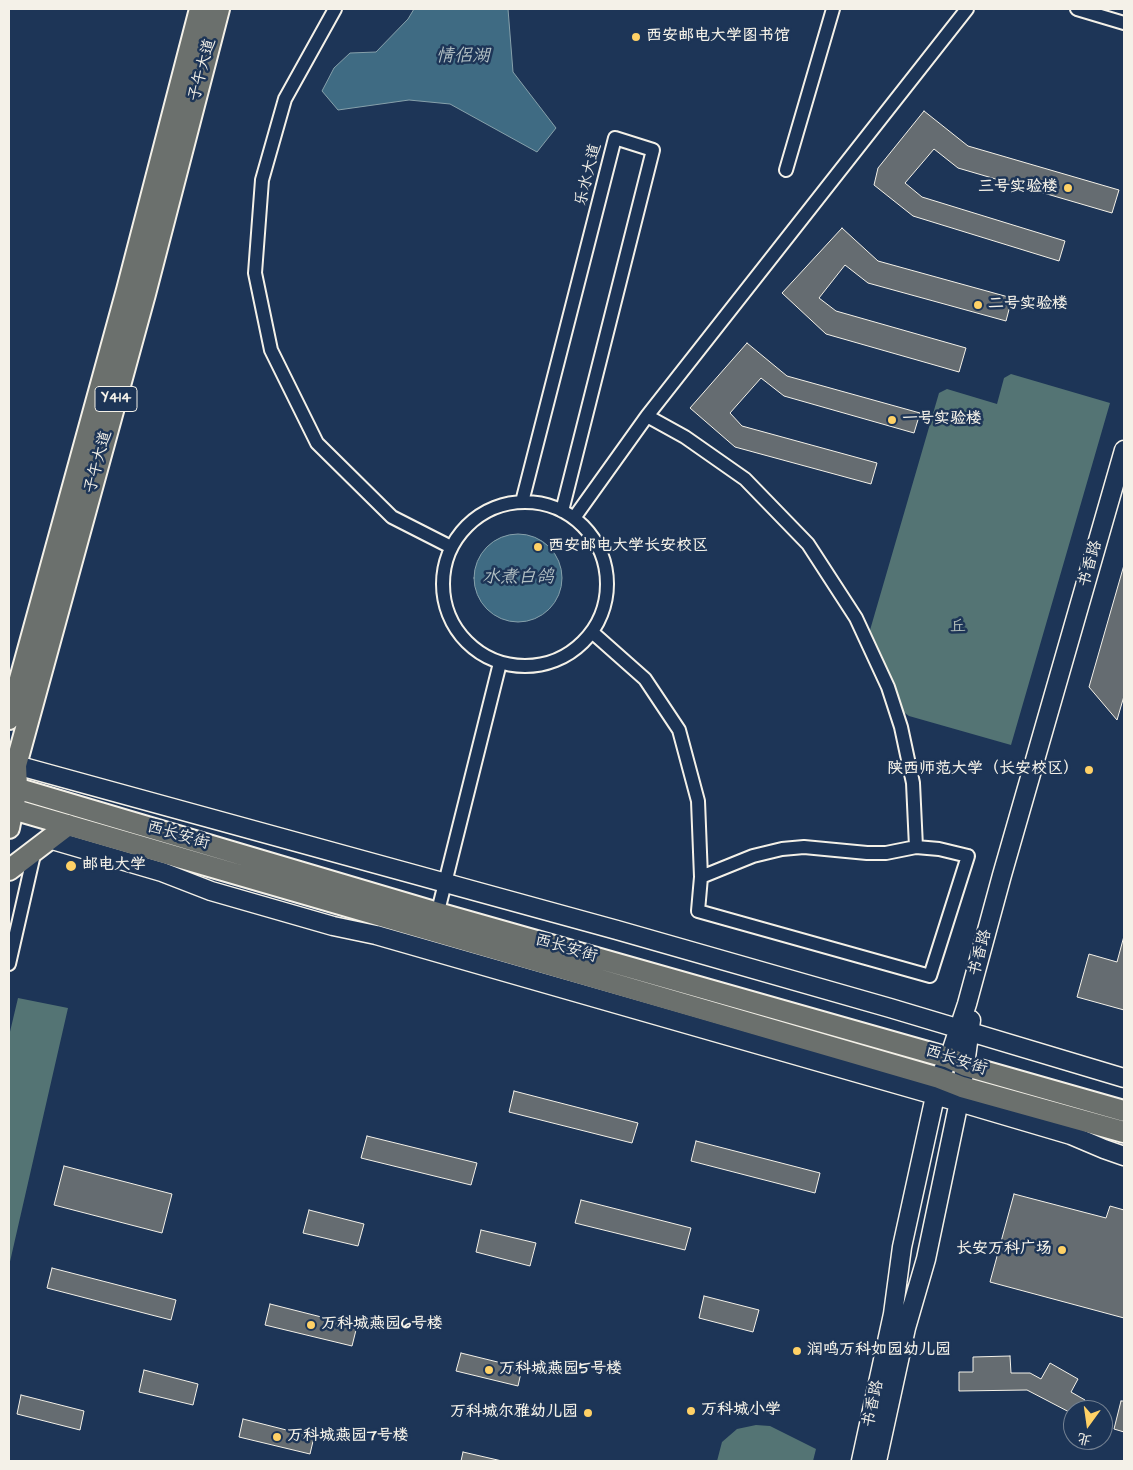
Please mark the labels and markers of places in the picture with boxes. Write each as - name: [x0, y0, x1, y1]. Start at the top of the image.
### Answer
- place label: 西安邮电大学图书馆: [646, 27, 790, 47]
- marker: 西安邮电大学图书馆: [630, 31, 642, 43]
- place label: 三号实验楼: [978, 178, 1058, 198]
- marker: 三号实验楼: [1062, 182, 1074, 194]
- place label: 二号实验楼: [988, 295, 1068, 315]
- marker: 二号实验楼: [972, 299, 984, 311]
- place label: 一号实验楼: [902, 410, 982, 430]
- marker: 一号实验楼: [886, 414, 898, 426]
- place label: 西安邮电大学长安校区: [548, 537, 708, 557]
- marker: 西安邮电大学长安校区: [532, 541, 544, 553]
- place label: 陕西师范大学（长安校区）: [887, 760, 1079, 780]
- marker: 陕西师范大学（长安校区）: [1083, 764, 1095, 776]
- place label: 邮电大学: [82, 856, 146, 876]
- marker: 邮电大学: [64, 859, 78, 873]
- place label: 长安万科广场: [956, 1240, 1052, 1260]
- marker: 长安万科广场: [1056, 1244, 1068, 1256]
- place label: 万科城燕园6号楼: [321, 1315, 443, 1335]
- marker: 万科城燕园6号楼: [305, 1319, 317, 1331]
- place label: 润鸣万科如园幼儿园: [807, 1341, 951, 1361]
- marker: 润鸣万科如园幼儿园: [791, 1345, 803, 1357]
- place label: 万科城燕园5号楼: [499, 1360, 622, 1380]
- marker: 万科城燕园5号楼: [483, 1364, 495, 1376]
- place label: 万科城小学: [701, 1401, 781, 1421]
- place label: 万科城尔雅幼儿园: [450, 1403, 578, 1423]
- marker: 万科城小学: [685, 1405, 697, 1417]
- marker: 万科城尔雅幼儿园: [582, 1407, 594, 1419]
- place label: 万科城燕园7号楼: [287, 1427, 409, 1447]
- marker: 万科城燕园7号楼: [271, 1431, 283, 1443]

